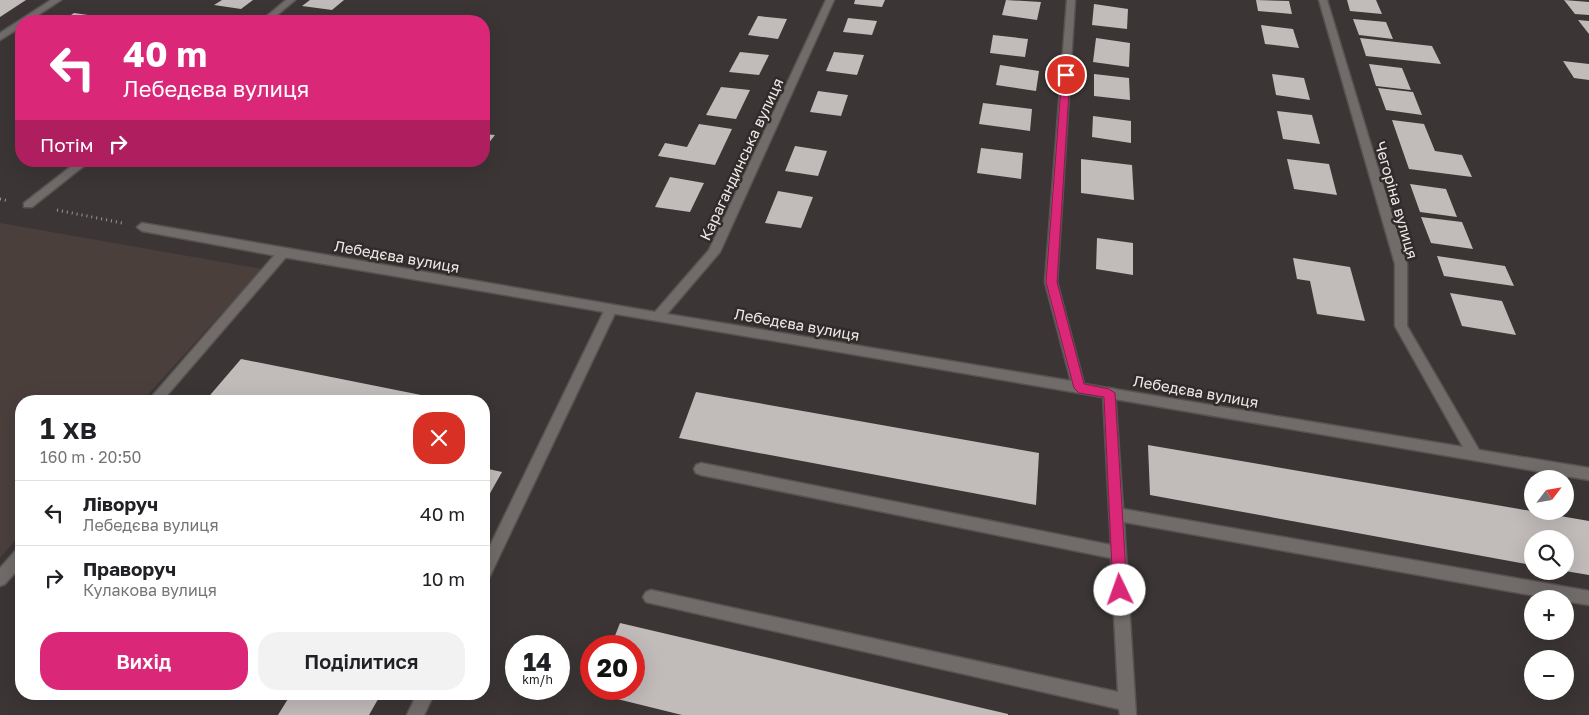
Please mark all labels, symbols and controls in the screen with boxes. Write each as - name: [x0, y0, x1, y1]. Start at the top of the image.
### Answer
- text: 40 m: [123, 33, 207, 75]
- icon: left: [40, 35, 105, 100]
- pin: [1045, 54, 1087, 96]
- icon: arrive: [1052, 61, 1080, 89]
- text: Лебедєва вулиця: [123, 75, 309, 102]
- street label: Карагандинська вулиця: [695, 75, 787, 243]
- icon: right: [104, 130, 132, 158]
- text: Потім: [40, 133, 94, 156]
- street label: Чегоріна вулиця: [1372, 139, 1422, 261]
- street label: Лебедєва вулиця: [333, 236, 461, 276]
- street label: Лебедєва вулиця: [733, 304, 861, 344]
- street label: Лебедєва вулиця: [1132, 371, 1260, 411]
- text: 1 хв: [40, 410, 97, 446]
- button: close: [413, 412, 465, 464]
- text: 160 m · 20:50: [40, 447, 142, 467]
- north arrow: [1524, 470, 1574, 520]
- map controls: [1524, 470, 1574, 700]
- text: Ліворуч: [83, 492, 158, 515]
- icon: left: [40, 499, 68, 527]
- text: 40 m: [420, 502, 465, 525]
- text: Лебедєва вулиця: [83, 515, 219, 535]
- button: search: [1524, 530, 1574, 580]
- text: Праворуч: [83, 557, 176, 580]
- position arrow: [1093, 563, 1145, 615]
- icon: right: [40, 564, 68, 592]
- text: 10 m: [422, 567, 465, 590]
- text: Кулакова вулиця: [83, 580, 217, 600]
- button: +: [1524, 590, 1574, 640]
- button: Вихід: [40, 632, 248, 690]
- button: Поділитися: [258, 632, 465, 690]
- speed limit sign: 20: [580, 635, 645, 700]
- text: 14: [523, 646, 552, 677]
- button: −: [1524, 650, 1574, 700]
- text: km/h: [522, 672, 553, 687]

